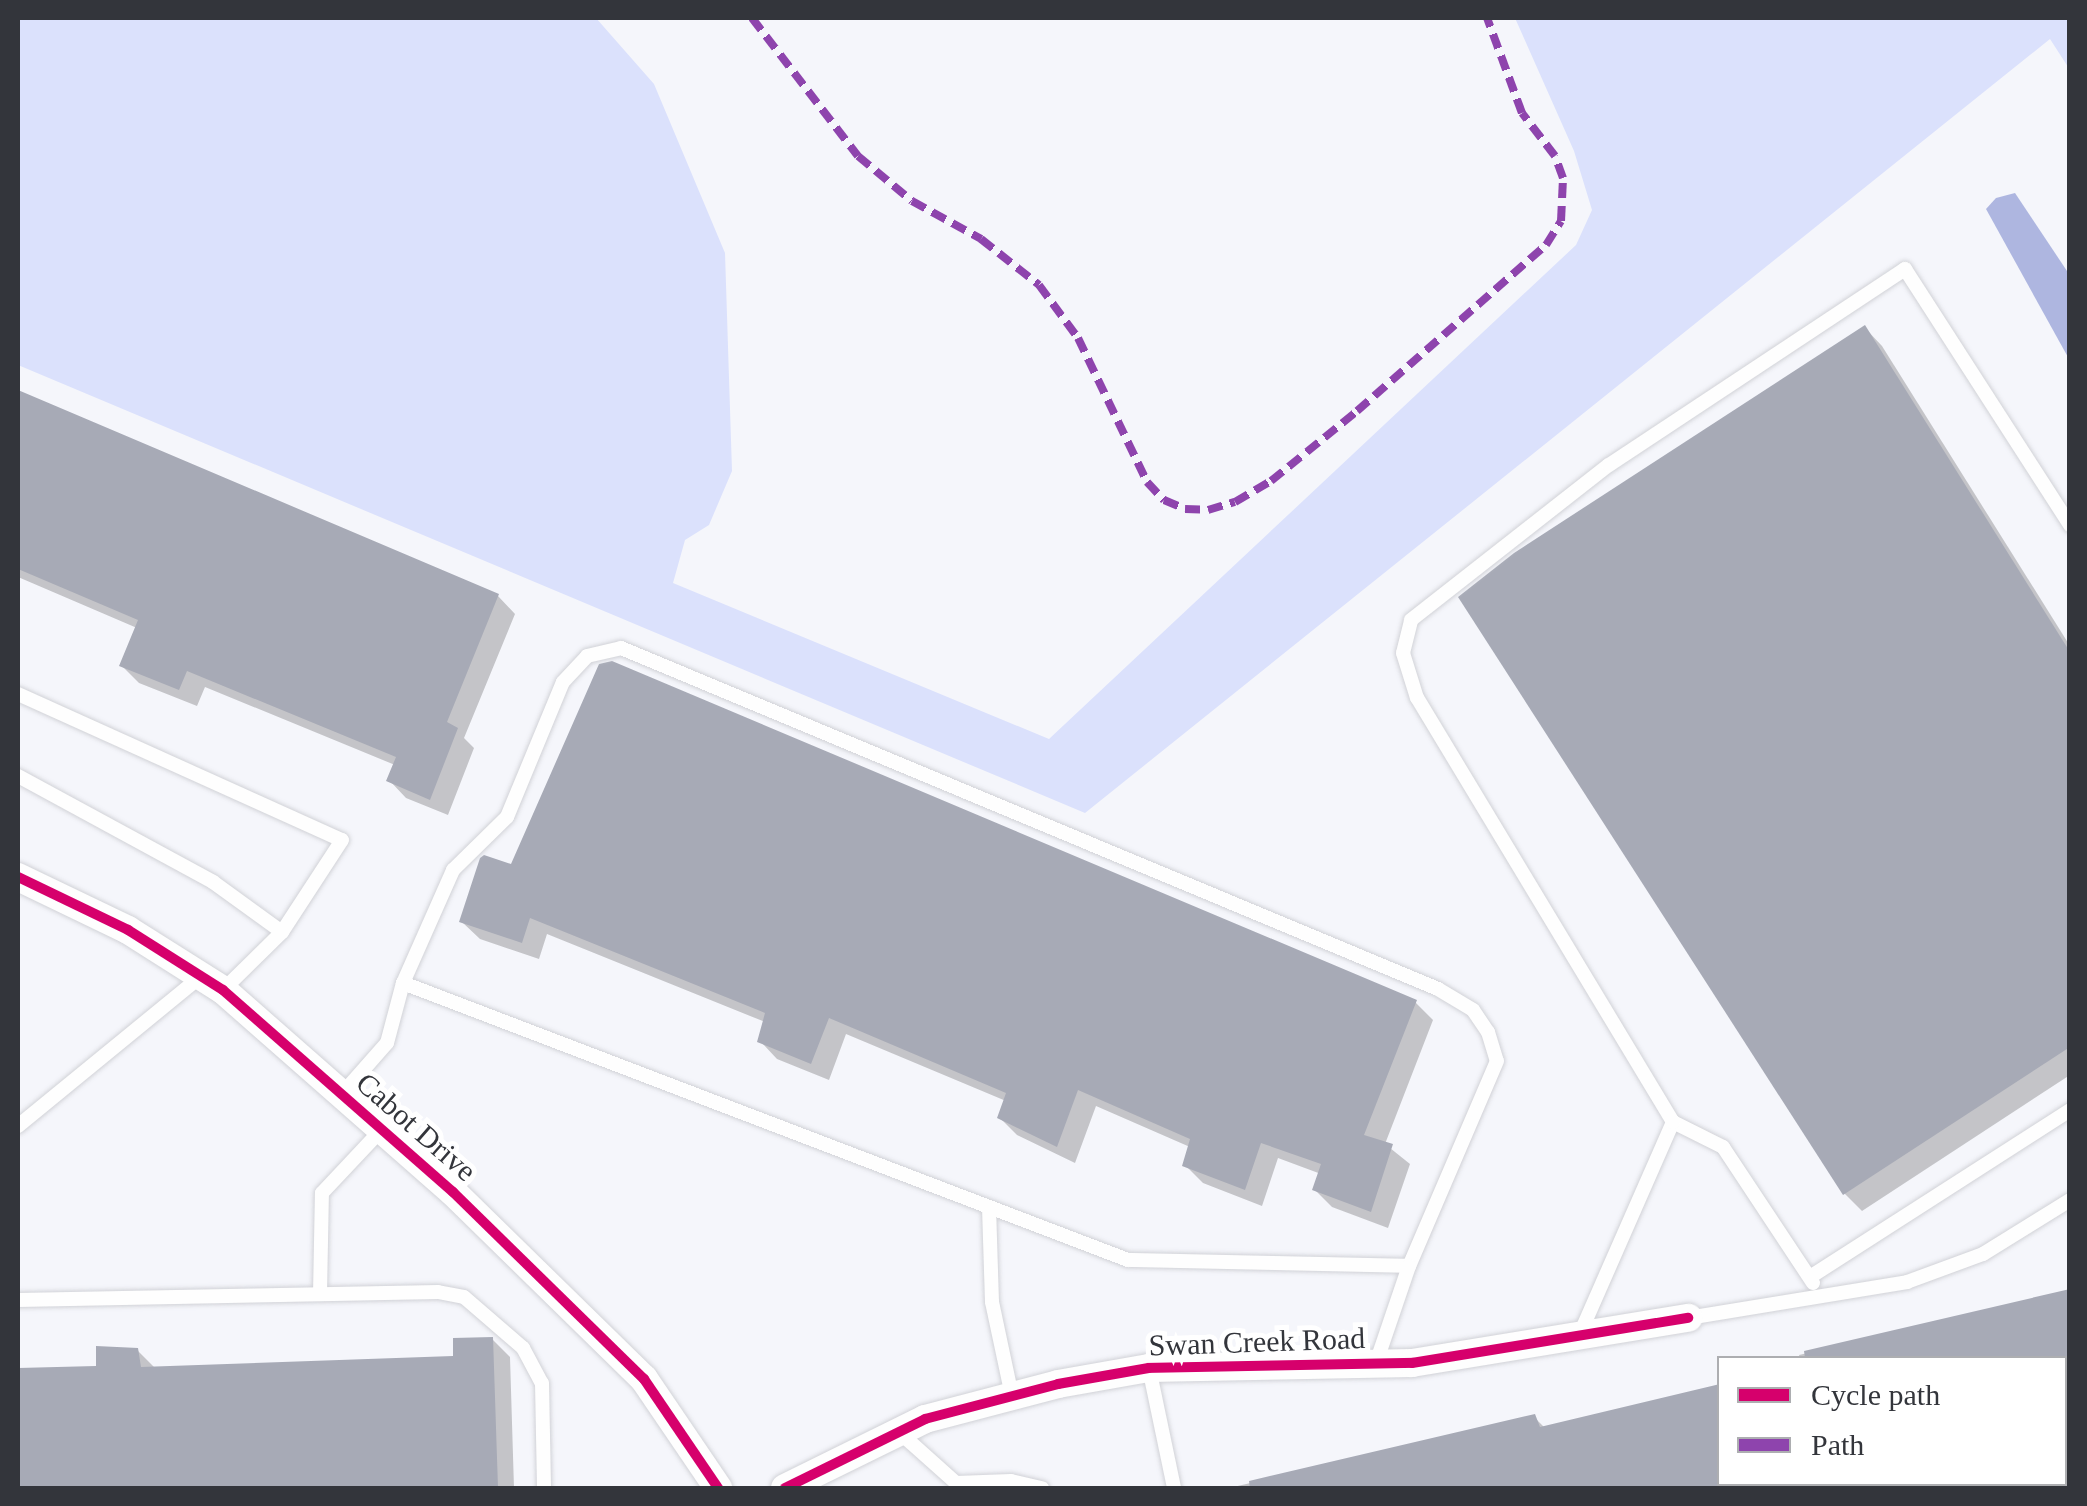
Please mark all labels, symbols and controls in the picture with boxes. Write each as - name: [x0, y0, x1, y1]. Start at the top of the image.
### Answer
- street label: Cabot Drive: [349, 1065, 483, 1189]
- street label: Swan Creek Road: [1148, 1320, 1366, 1364]
- legend: [1717, 1356, 2067, 1486]
- text: Cycle path: [1811, 1378, 1940, 1411]
- text: Path: [1811, 1428, 1864, 1461]

